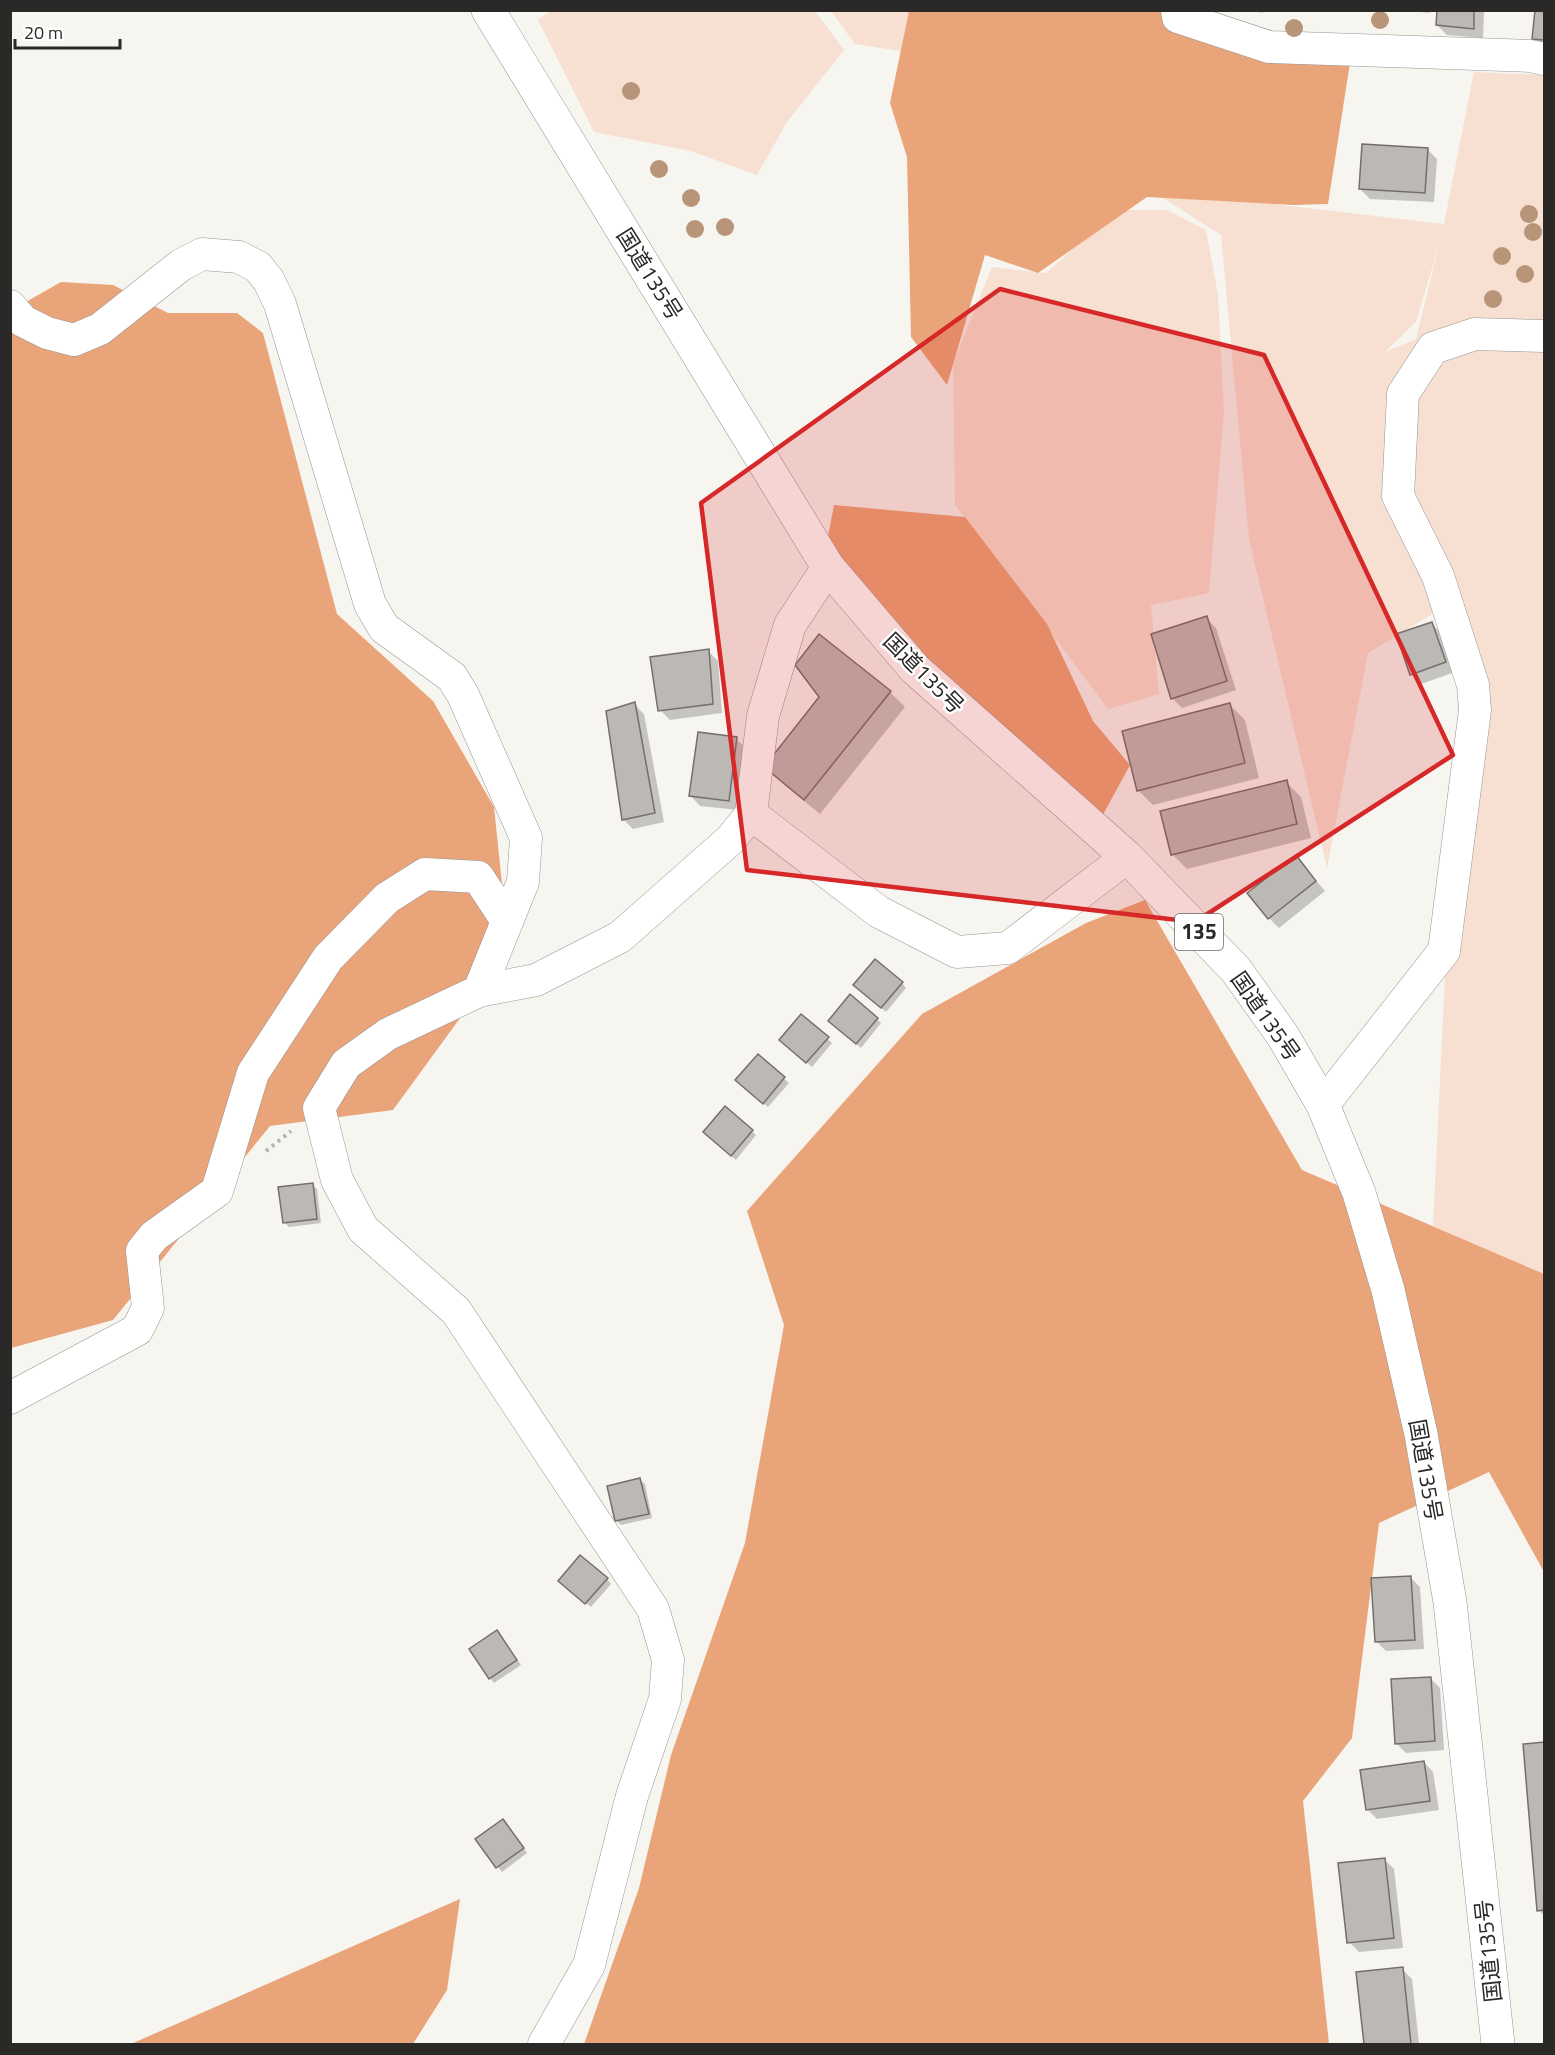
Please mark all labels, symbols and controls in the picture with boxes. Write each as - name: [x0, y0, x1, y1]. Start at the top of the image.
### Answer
- scale bar: [15, 12, 120, 50]
- text: 20 m: [24, 19, 63, 46]
- street label: 国道135号: [608, 221, 692, 327]
- street label: 国道135号: [876, 625, 972, 721]
- road number: 135: [1175, 914, 1223, 950]
- street label: 国道135号: [1223, 964, 1309, 1068]
- street label: 国道135号: [1400, 1416, 1452, 1524]
- street label: 国道135号: [1466, 1898, 1510, 2004]

